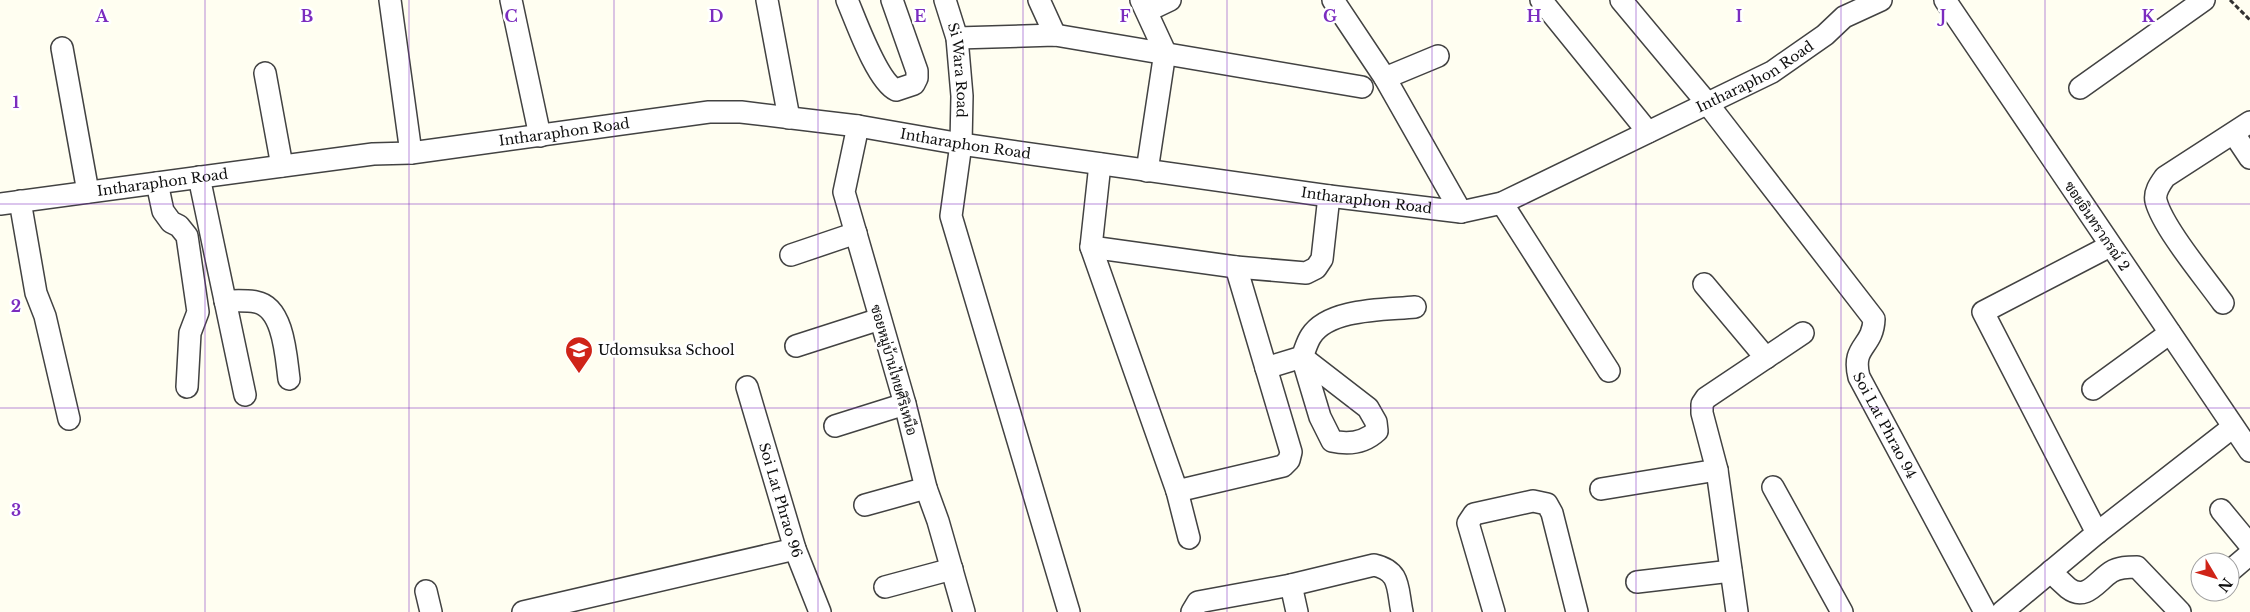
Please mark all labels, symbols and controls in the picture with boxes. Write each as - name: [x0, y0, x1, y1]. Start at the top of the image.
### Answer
- text: A: [95, 6, 110, 26]
- text: B: [301, 6, 314, 26]
- text: C: [504, 6, 518, 26]
- text: D: [709, 6, 723, 26]
- text: E: [914, 6, 926, 26]
- text: F: [1119, 6, 1131, 26]
- text: G: [1323, 6, 1337, 26]
- text: H: [1526, 6, 1542, 26]
- text: I: [1736, 6, 1743, 26]
- text: J: [1937, 6, 1946, 26]
- text: K: [2141, 6, 2155, 26]
- street label: Si Wara Road: [944, 20, 971, 119]
- street label: Intharaphon Road: [1693, 36, 1818, 116]
- text: 1: [13, 92, 20, 112]
- street label: Intharaphon Road: [498, 114, 631, 150]
- street label: Intharaphon Road: [899, 125, 1033, 163]
- street label: Intharaphon Road: [96, 164, 230, 200]
- street label: ซอยอินทราภรณ์ 2: [2060, 178, 2134, 274]
- street label: Intharaphon Road: [1300, 183, 1434, 217]
- text: 2: [11, 296, 21, 316]
- street label: ซอยหมู่บ้านไทยศิริเหนือ: [866, 302, 921, 438]
- school or university icon: Udomsuksa School: [564, 335, 594, 374]
- place label: Udomsuksa School: [598, 341, 735, 359]
- street label: Soi Lat Phrao 94: [1849, 369, 1921, 482]
- street label: Soi Lat Phrao 96: [755, 440, 807, 560]
- text: 3: [11, 500, 21, 520]
- north arrow: [2190, 552, 2240, 602]
- text: N: [2214, 574, 2236, 596]

